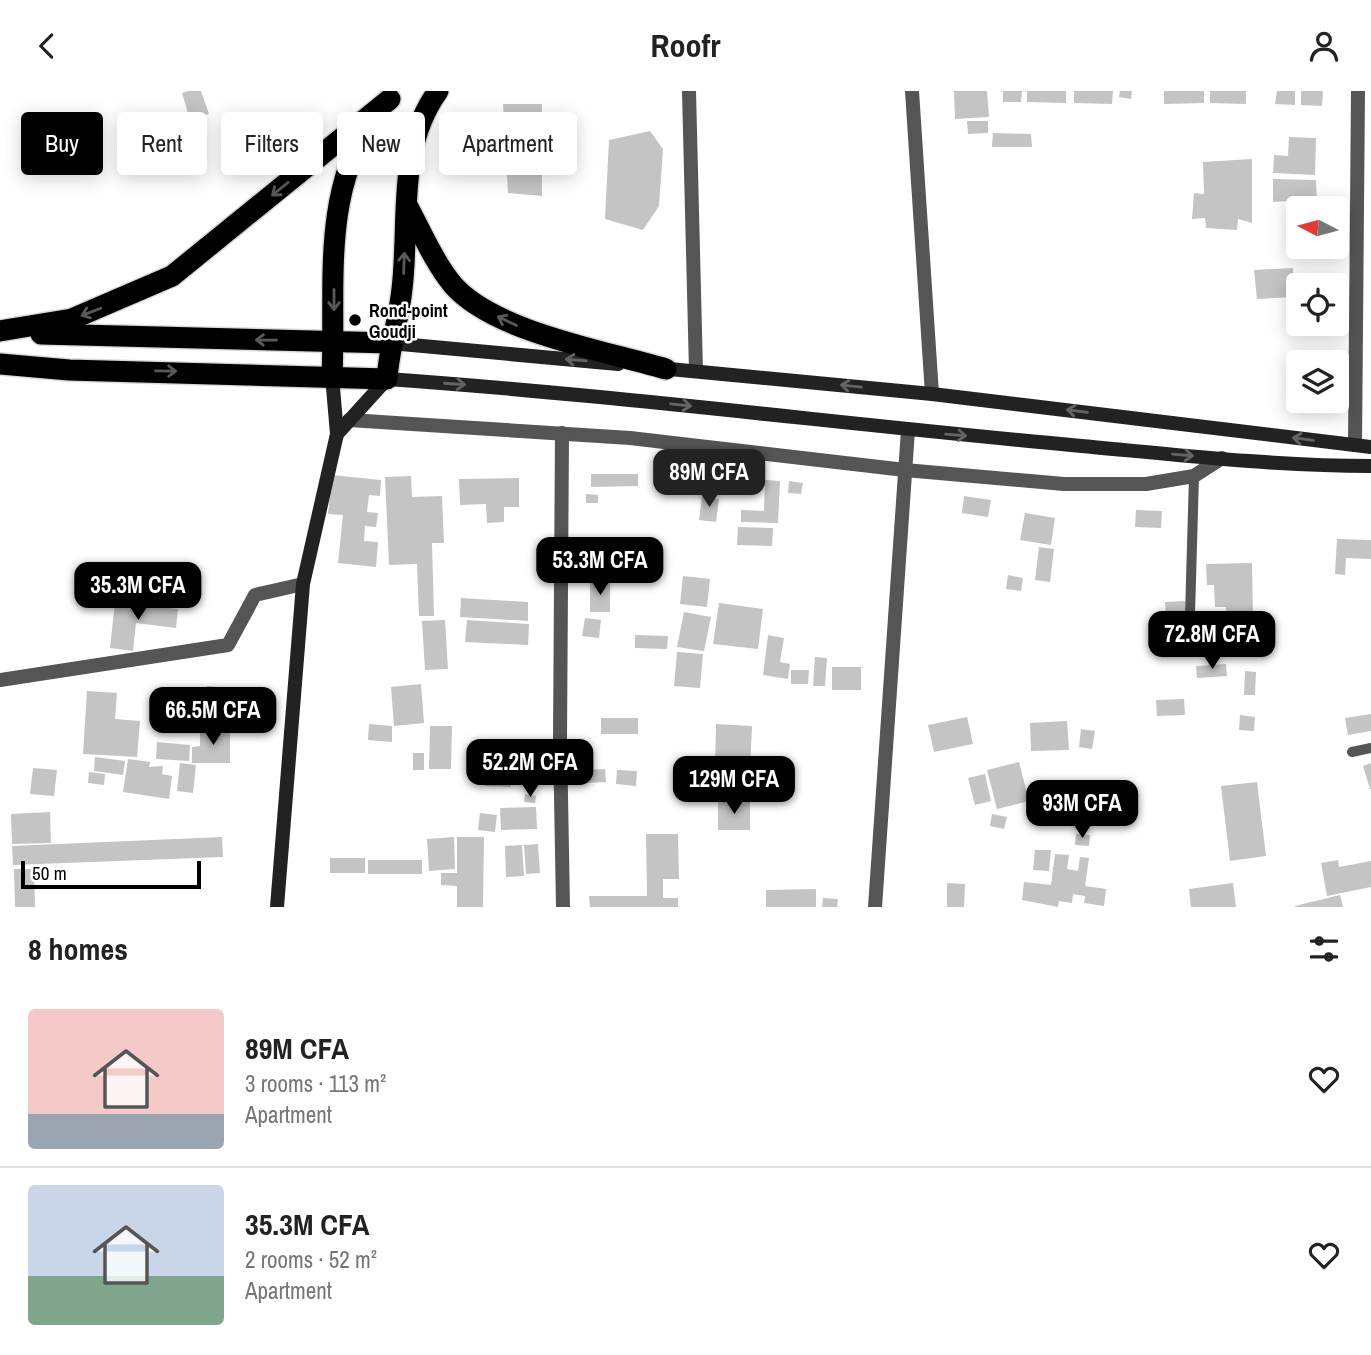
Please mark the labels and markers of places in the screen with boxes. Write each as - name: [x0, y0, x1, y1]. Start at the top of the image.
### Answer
- place label: Rond-point Goudji: [369, 298, 448, 344]
- marker: Rond-point Goudji: [347, 312, 363, 328]
- pin: 89M CFA: [644, 449, 774, 509]
- pin: 53.3M CFA: [520, 538, 680, 597]
- pin: 35.3M CFA: [58, 563, 218, 622]
- pin: 72.8M CFA: [1132, 611, 1292, 671]
- pin: 66.5M CFA: [133, 687, 293, 747]
- pin: 52.2M CFA: [450, 739, 610, 799]
- pin: 129M CFA: [662, 757, 806, 816]
- pin: 93M CFA: [1017, 781, 1147, 840]

